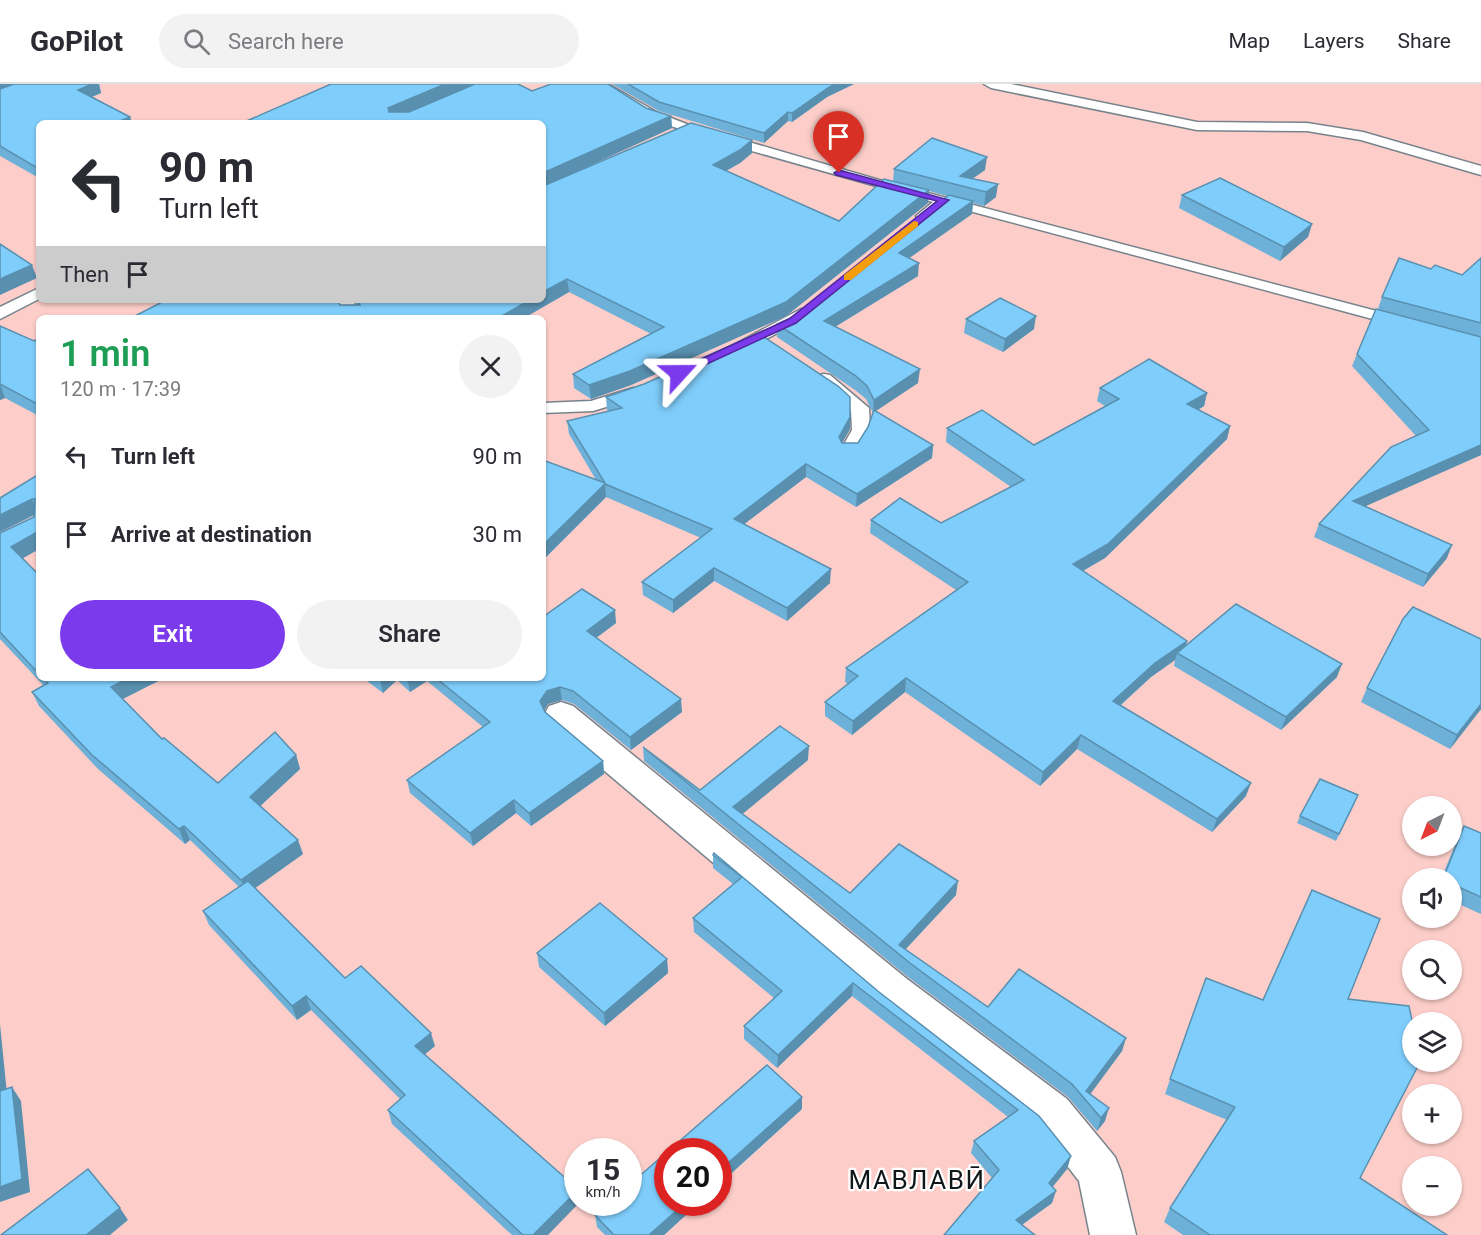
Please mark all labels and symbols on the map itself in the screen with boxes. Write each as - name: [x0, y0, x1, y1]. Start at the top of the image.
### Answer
- pin: [813, 111, 864, 173]
- position arrow: [647, 341, 711, 405]
- north arrow: [1402, 796, 1462, 856]
- speed limit sign: 20: [654, 1138, 732, 1216]
- district label: МАВЛАВӢ: [849, 1165, 985, 1195]

